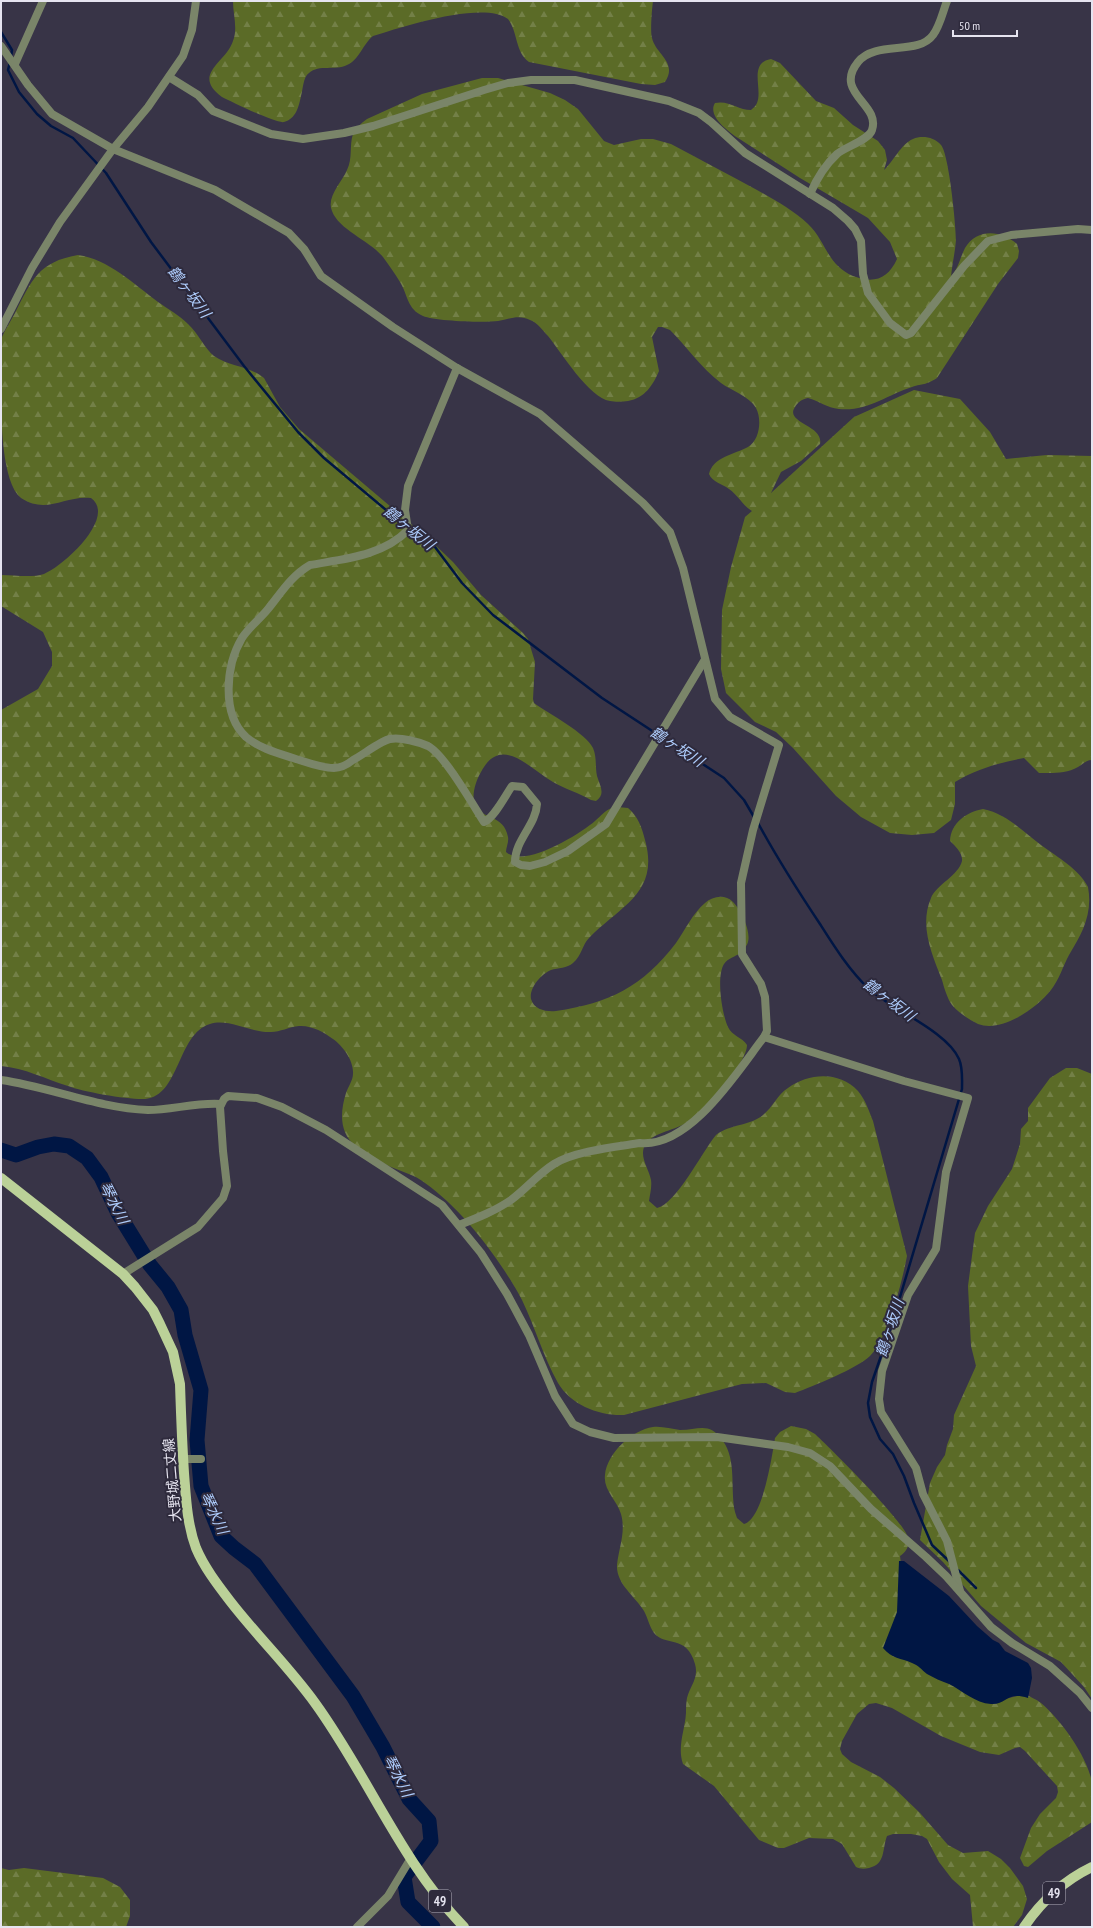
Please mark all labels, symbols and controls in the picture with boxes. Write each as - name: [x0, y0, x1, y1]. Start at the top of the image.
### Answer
- scale bar: [953, 12, 1017, 38]
- text: 50 m: [959, 18, 980, 33]
- water label: 鶴ヶ坂川: [164, 262, 216, 323]
- water label: 鶴ヶ坂川: [380, 501, 440, 555]
- water label: 鶴ヶ坂川: [647, 722, 709, 772]
- water label: 鶴ヶ坂川: [860, 974, 921, 1026]
- water label: 琴水川: [96, 1178, 134, 1229]
- water label: 鶴ヶ坂川: [871, 1294, 908, 1359]
- street label: 大野城二丈線: [159, 1437, 185, 1523]
- water label: 琴水川: [196, 1488, 234, 1539]
- water label: 琴水川: [380, 1751, 418, 1802]
- road number: 49: [1043, 1882, 1065, 1904]
- road number: 49: [429, 1890, 451, 1912]

